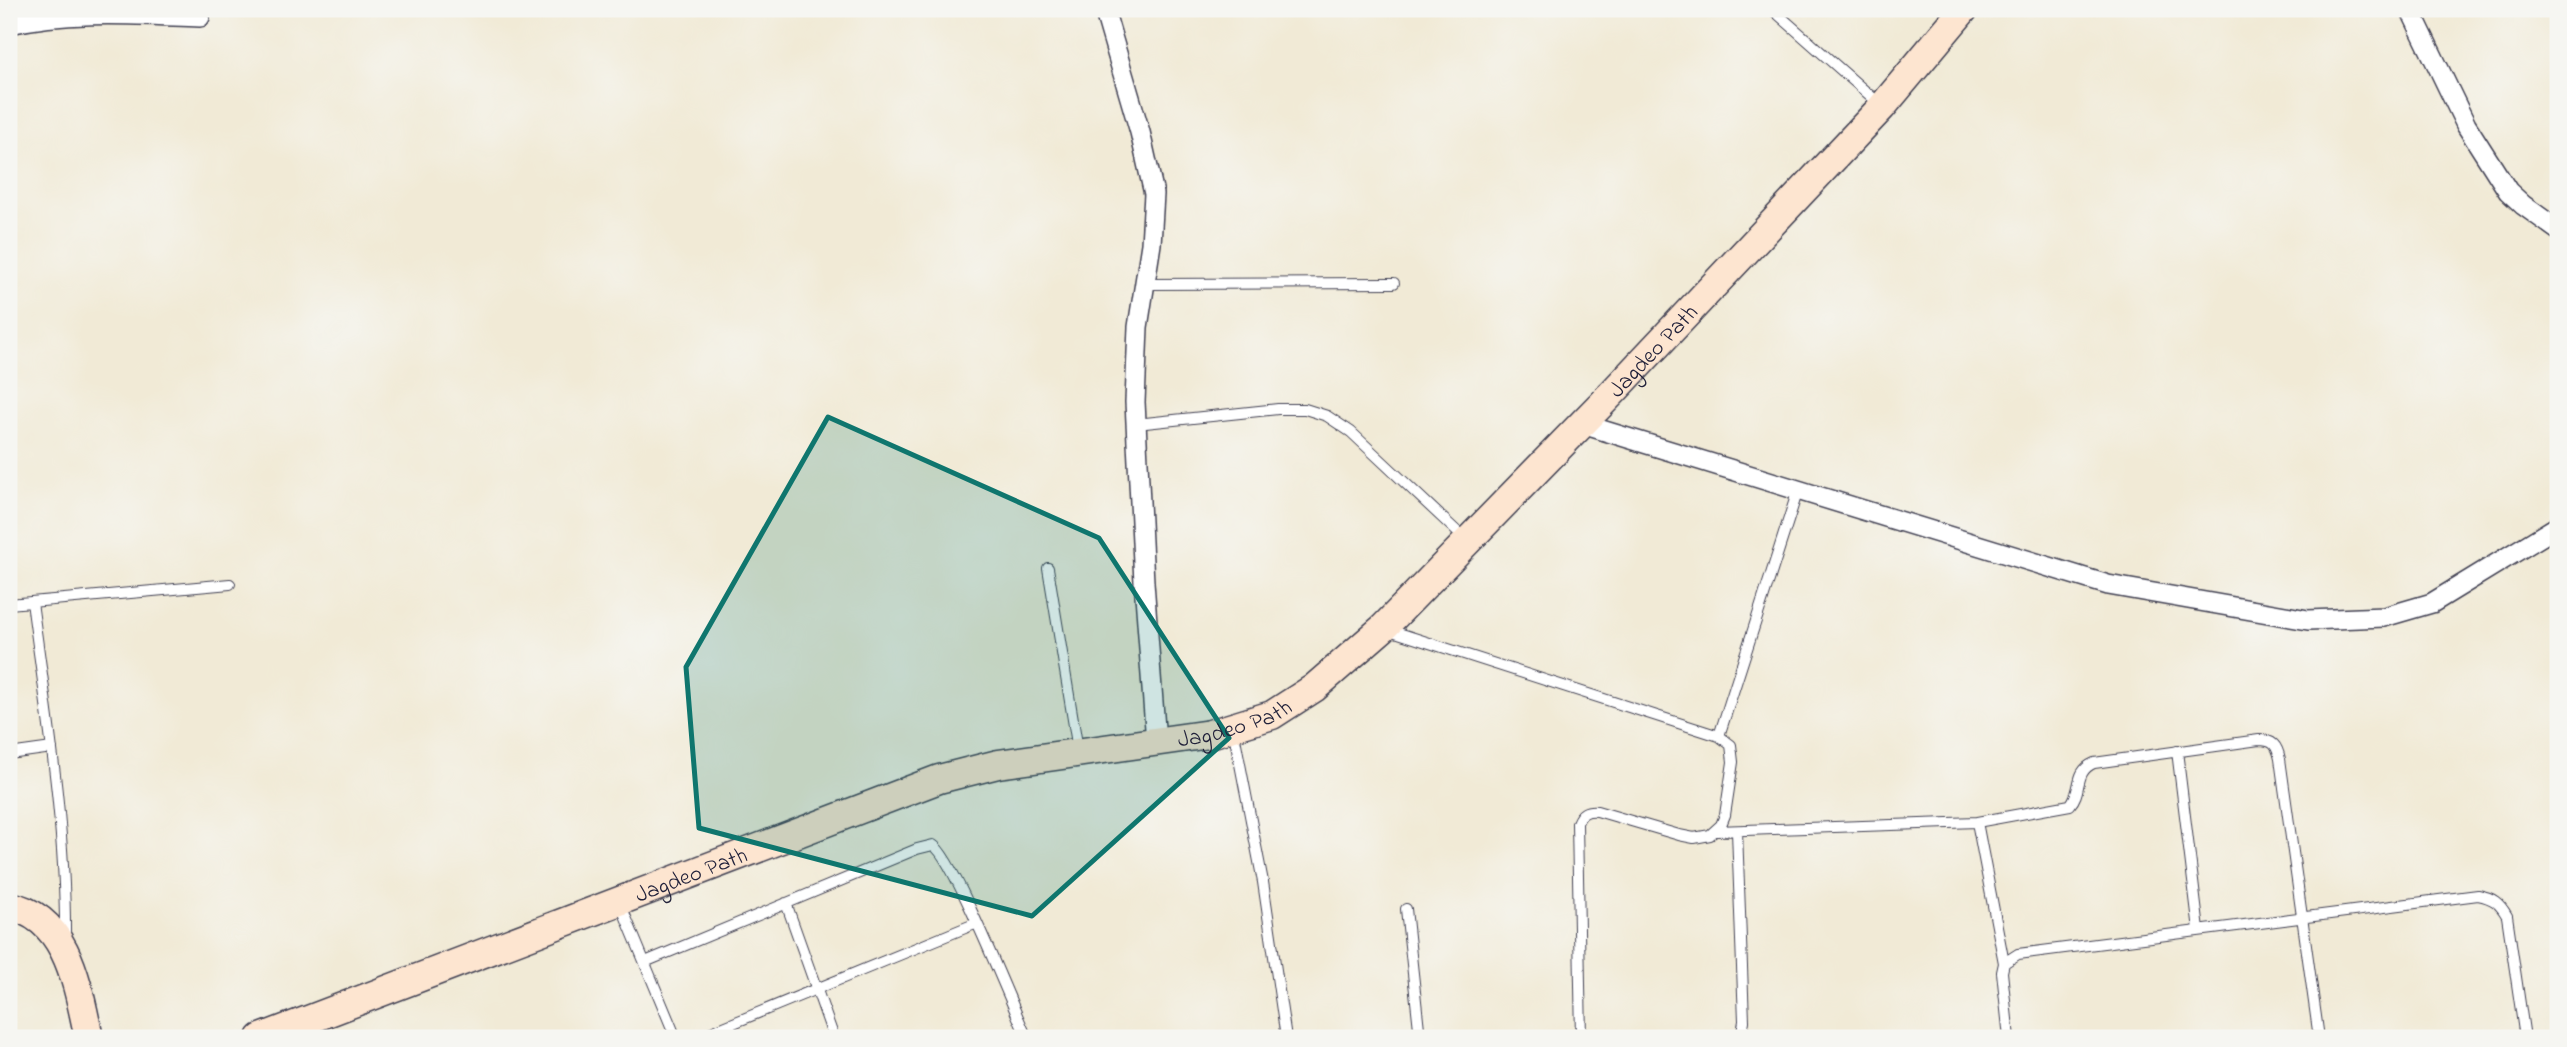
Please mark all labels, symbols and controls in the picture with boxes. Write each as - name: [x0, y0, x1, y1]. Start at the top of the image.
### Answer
- street label: Jagdeo Path: [1602, 298, 1707, 406]
- street label: Jagdeo Path: [1176, 692, 1299, 757]
- street label: Jagdeo Path: [631, 840, 753, 913]

